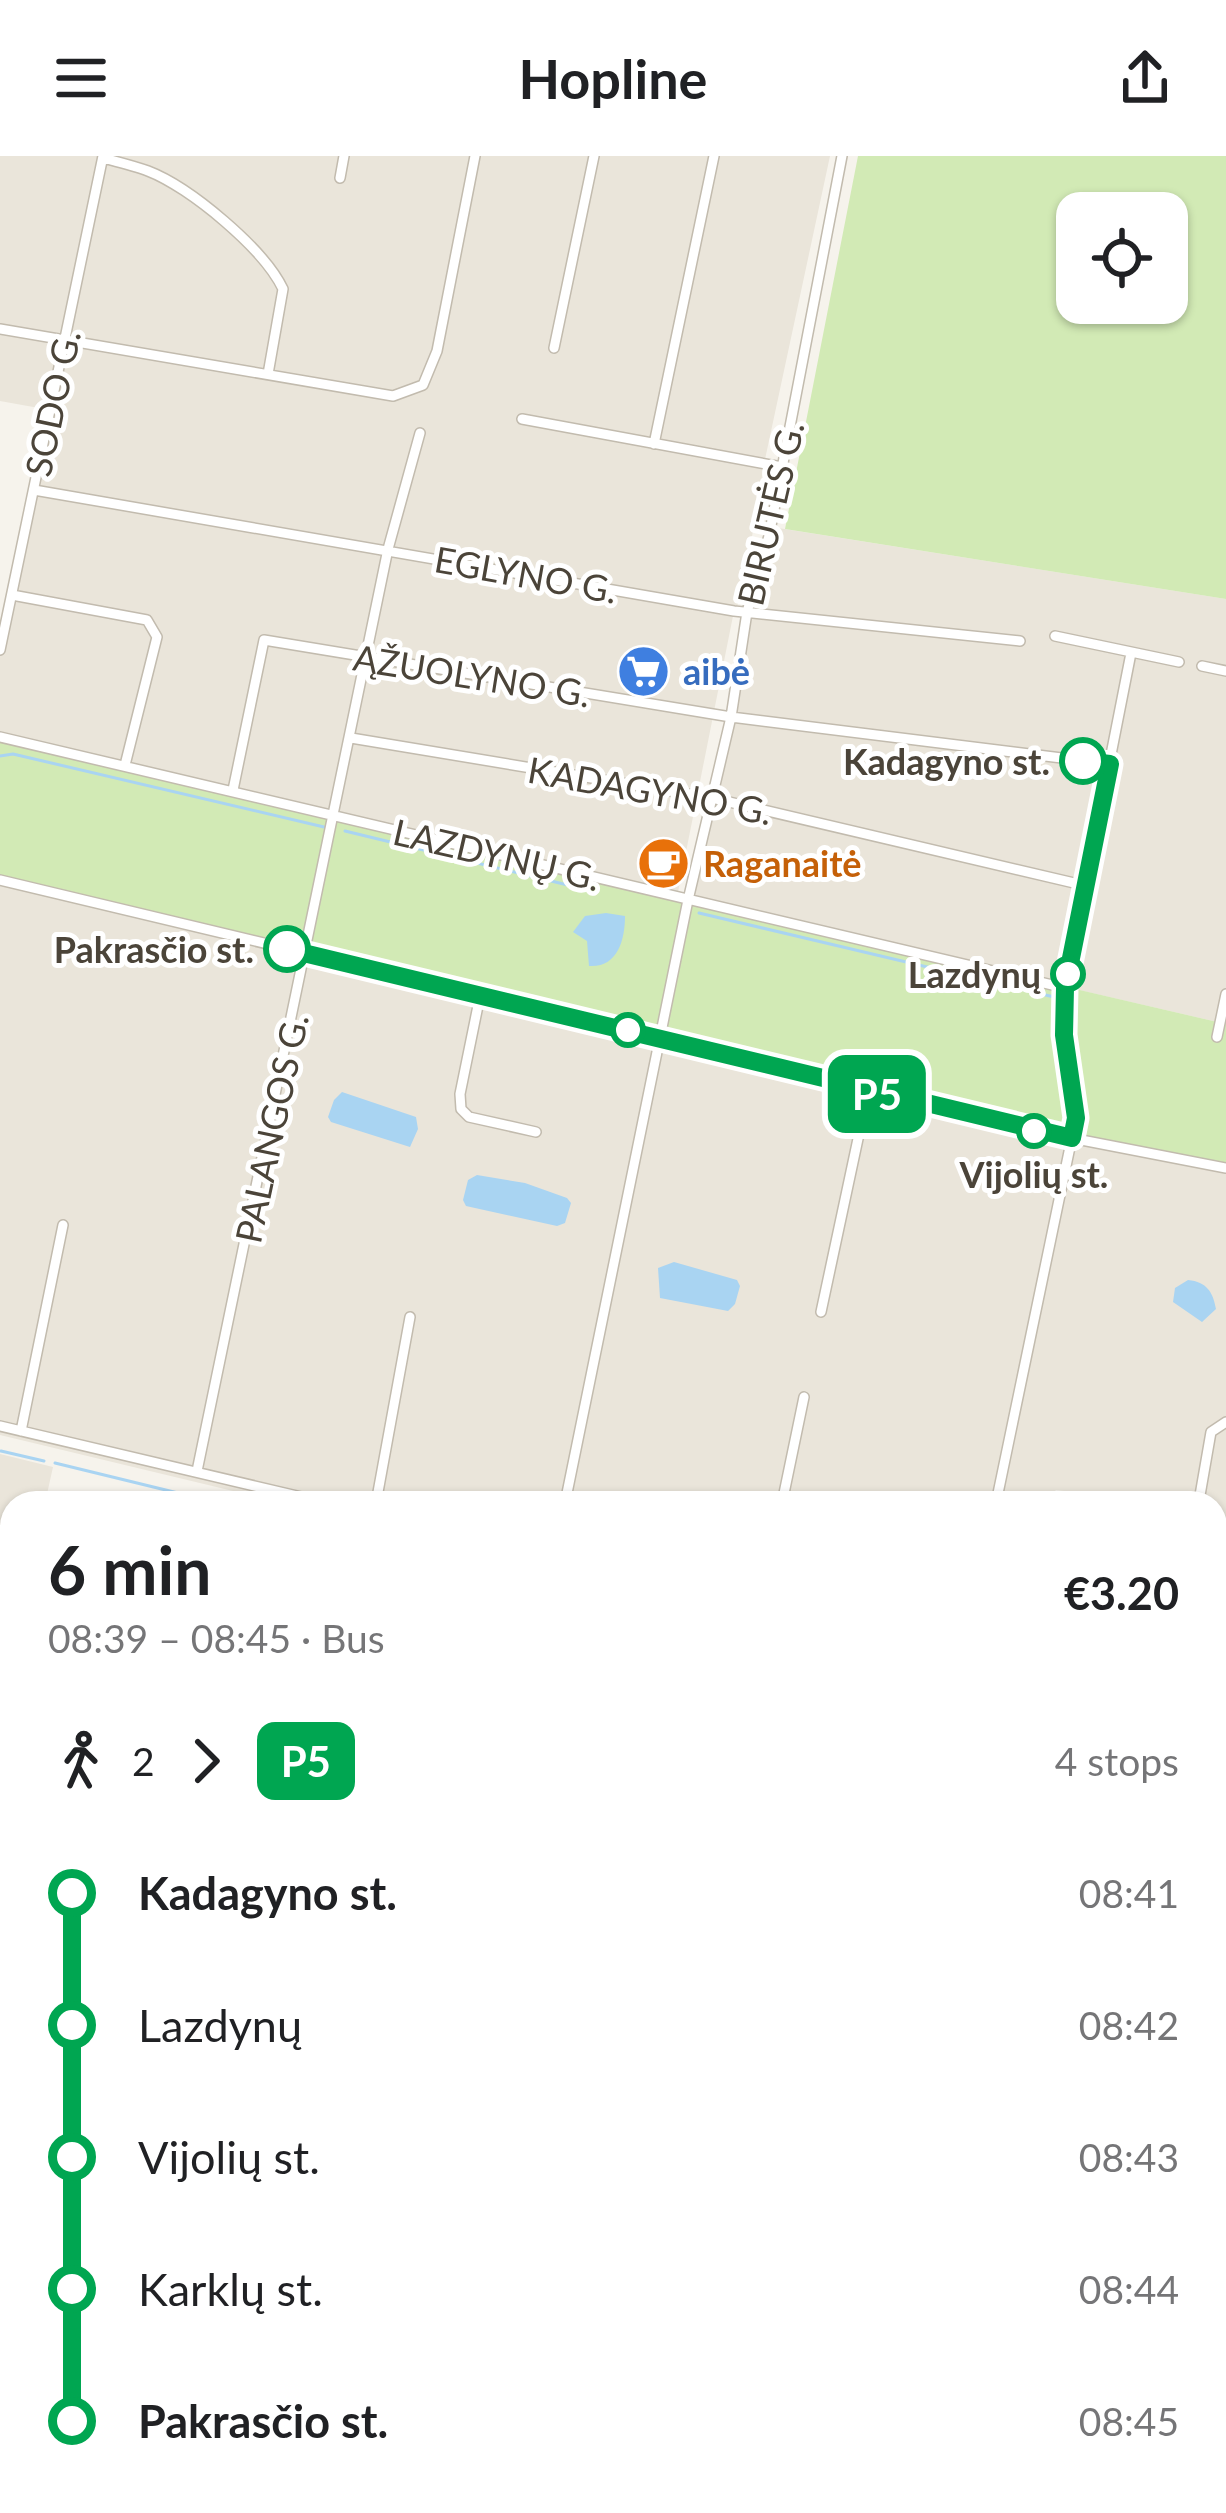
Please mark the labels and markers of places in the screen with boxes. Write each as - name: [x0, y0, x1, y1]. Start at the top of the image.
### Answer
- supermarket icon: aibė: [616, 643, 672, 699]
- place label: aibė: [683, 649, 750, 693]
- place label: Kadagyno st.: [843, 739, 1050, 783]
- marker: Kadagyno st.: [1061, 739, 1105, 783]
- cafe icon: Raganaitė: [636, 835, 692, 891]
- place label: Raganaitė: [703, 841, 862, 885]
- place label: Pakrasčio st.: [54, 927, 254, 971]
- marker: Pakrasčio st.: [265, 927, 309, 971]
- place label: Lazdynų: [908, 952, 1041, 996]
- marker: Lazdynų: [1052, 958, 1084, 990]
- unlabelled marker: [612, 1014, 644, 1046]
- marker: Vijolių st.: [1018, 1115, 1050, 1147]
- place label: Vijolių st.: [959, 1152, 1108, 1196]

